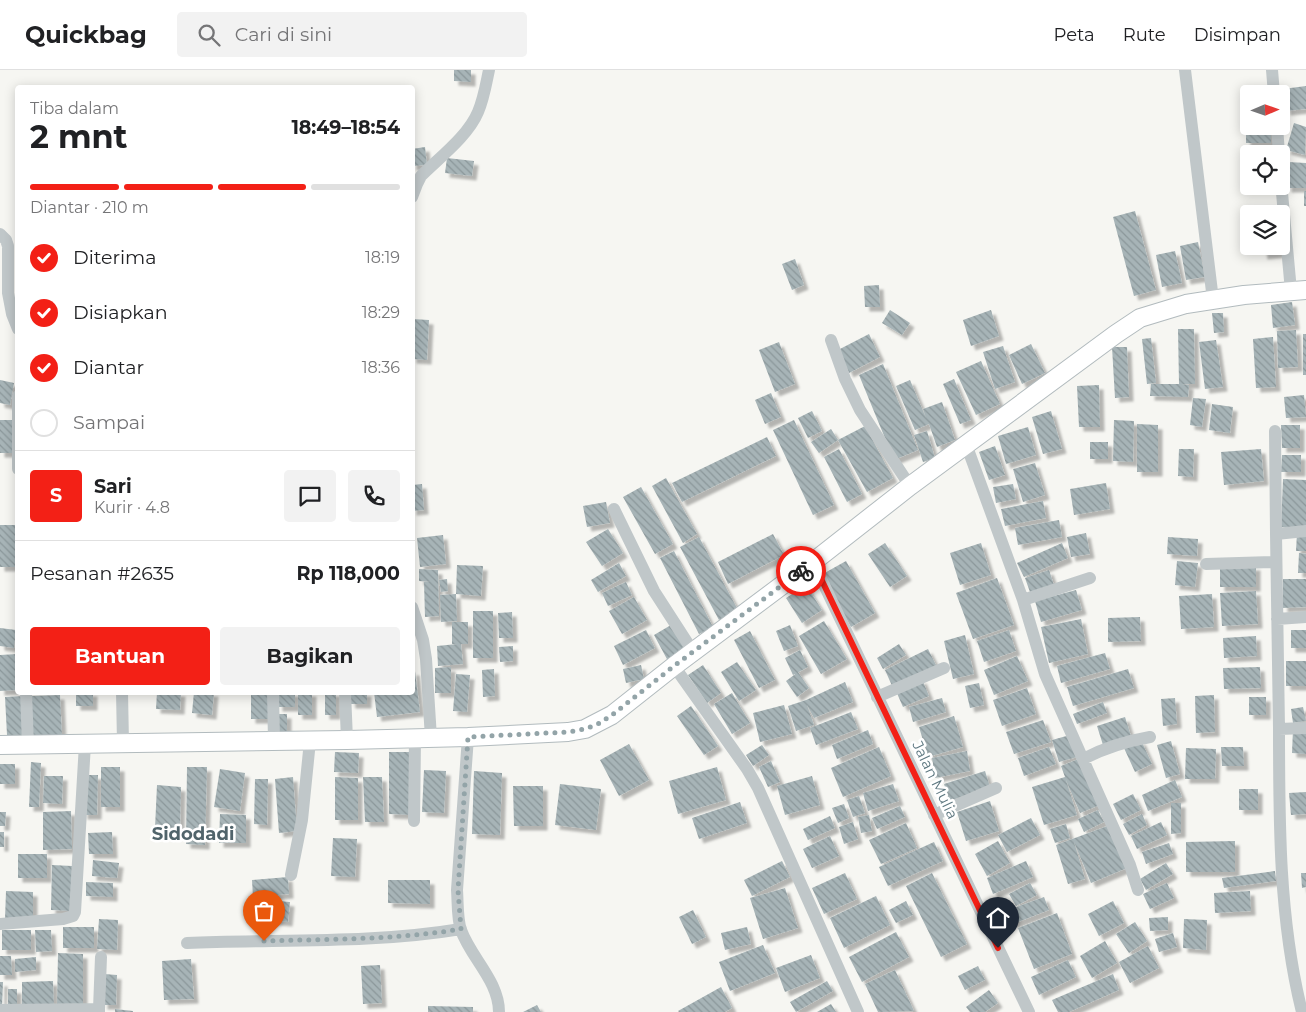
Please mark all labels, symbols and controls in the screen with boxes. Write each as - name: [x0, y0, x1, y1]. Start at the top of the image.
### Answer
- search box: [177, 12, 527, 57]
- text: Quickbag: [25, 20, 147, 49]
- icon: search: [195, 21, 223, 49]
- text: Cari di sini: [235, 23, 332, 46]
- text: Peta: [1054, 24, 1095, 46]
- text: Rute: [1123, 24, 1166, 46]
- text: Disimpan: [1194, 24, 1281, 46]
- north arrow: [1240, 85, 1290, 135]
- map controls: [1240, 85, 1290, 255]
- text: Tiba dalam: [30, 99, 119, 118]
- text: 18:49–18:54: [291, 116, 400, 139]
- text: 2 mnt: [30, 117, 128, 156]
- button: locate: [1240, 145, 1290, 195]
- text: Diantar · 210 m: [30, 198, 149, 217]
- button: layers: [1240, 205, 1290, 255]
- icon: check: [30, 244, 58, 272]
- text: Diterima: [73, 246, 156, 269]
- text: 18:19: [365, 248, 400, 267]
- icon: check: [30, 299, 58, 327]
- text: Disiapkan: [73, 301, 168, 324]
- text: 18:29: [362, 303, 400, 322]
- icon: check: [30, 354, 58, 382]
- text: Diantar: [73, 356, 144, 379]
- text: 18:36: [362, 358, 400, 377]
- text: Sampai: [73, 411, 145, 434]
- button: chat: [284, 470, 336, 522]
- button: phone: [348, 470, 400, 522]
- text: Sari: [94, 475, 132, 498]
- text: S: [50, 484, 62, 507]
- text: Kurir · 4.8: [94, 498, 170, 517]
- courier: [776, 546, 826, 596]
- icon: bike: [787, 557, 815, 585]
- text: Pesanan #2635: [30, 562, 174, 585]
- text: Rp 118,000: [296, 562, 400, 585]
- button: Bantuan: [30, 627, 210, 685]
- button: Bagikan: [220, 627, 400, 685]
- street label: Jalan Mulia: [908, 737, 963, 822]
- district label: Sidodadi: [152, 823, 234, 845]
- pin: [243, 890, 285, 941]
- icon: bag: [250, 897, 278, 925]
- pin: [977, 897, 1019, 948]
- icon: home: [984, 904, 1012, 932]

